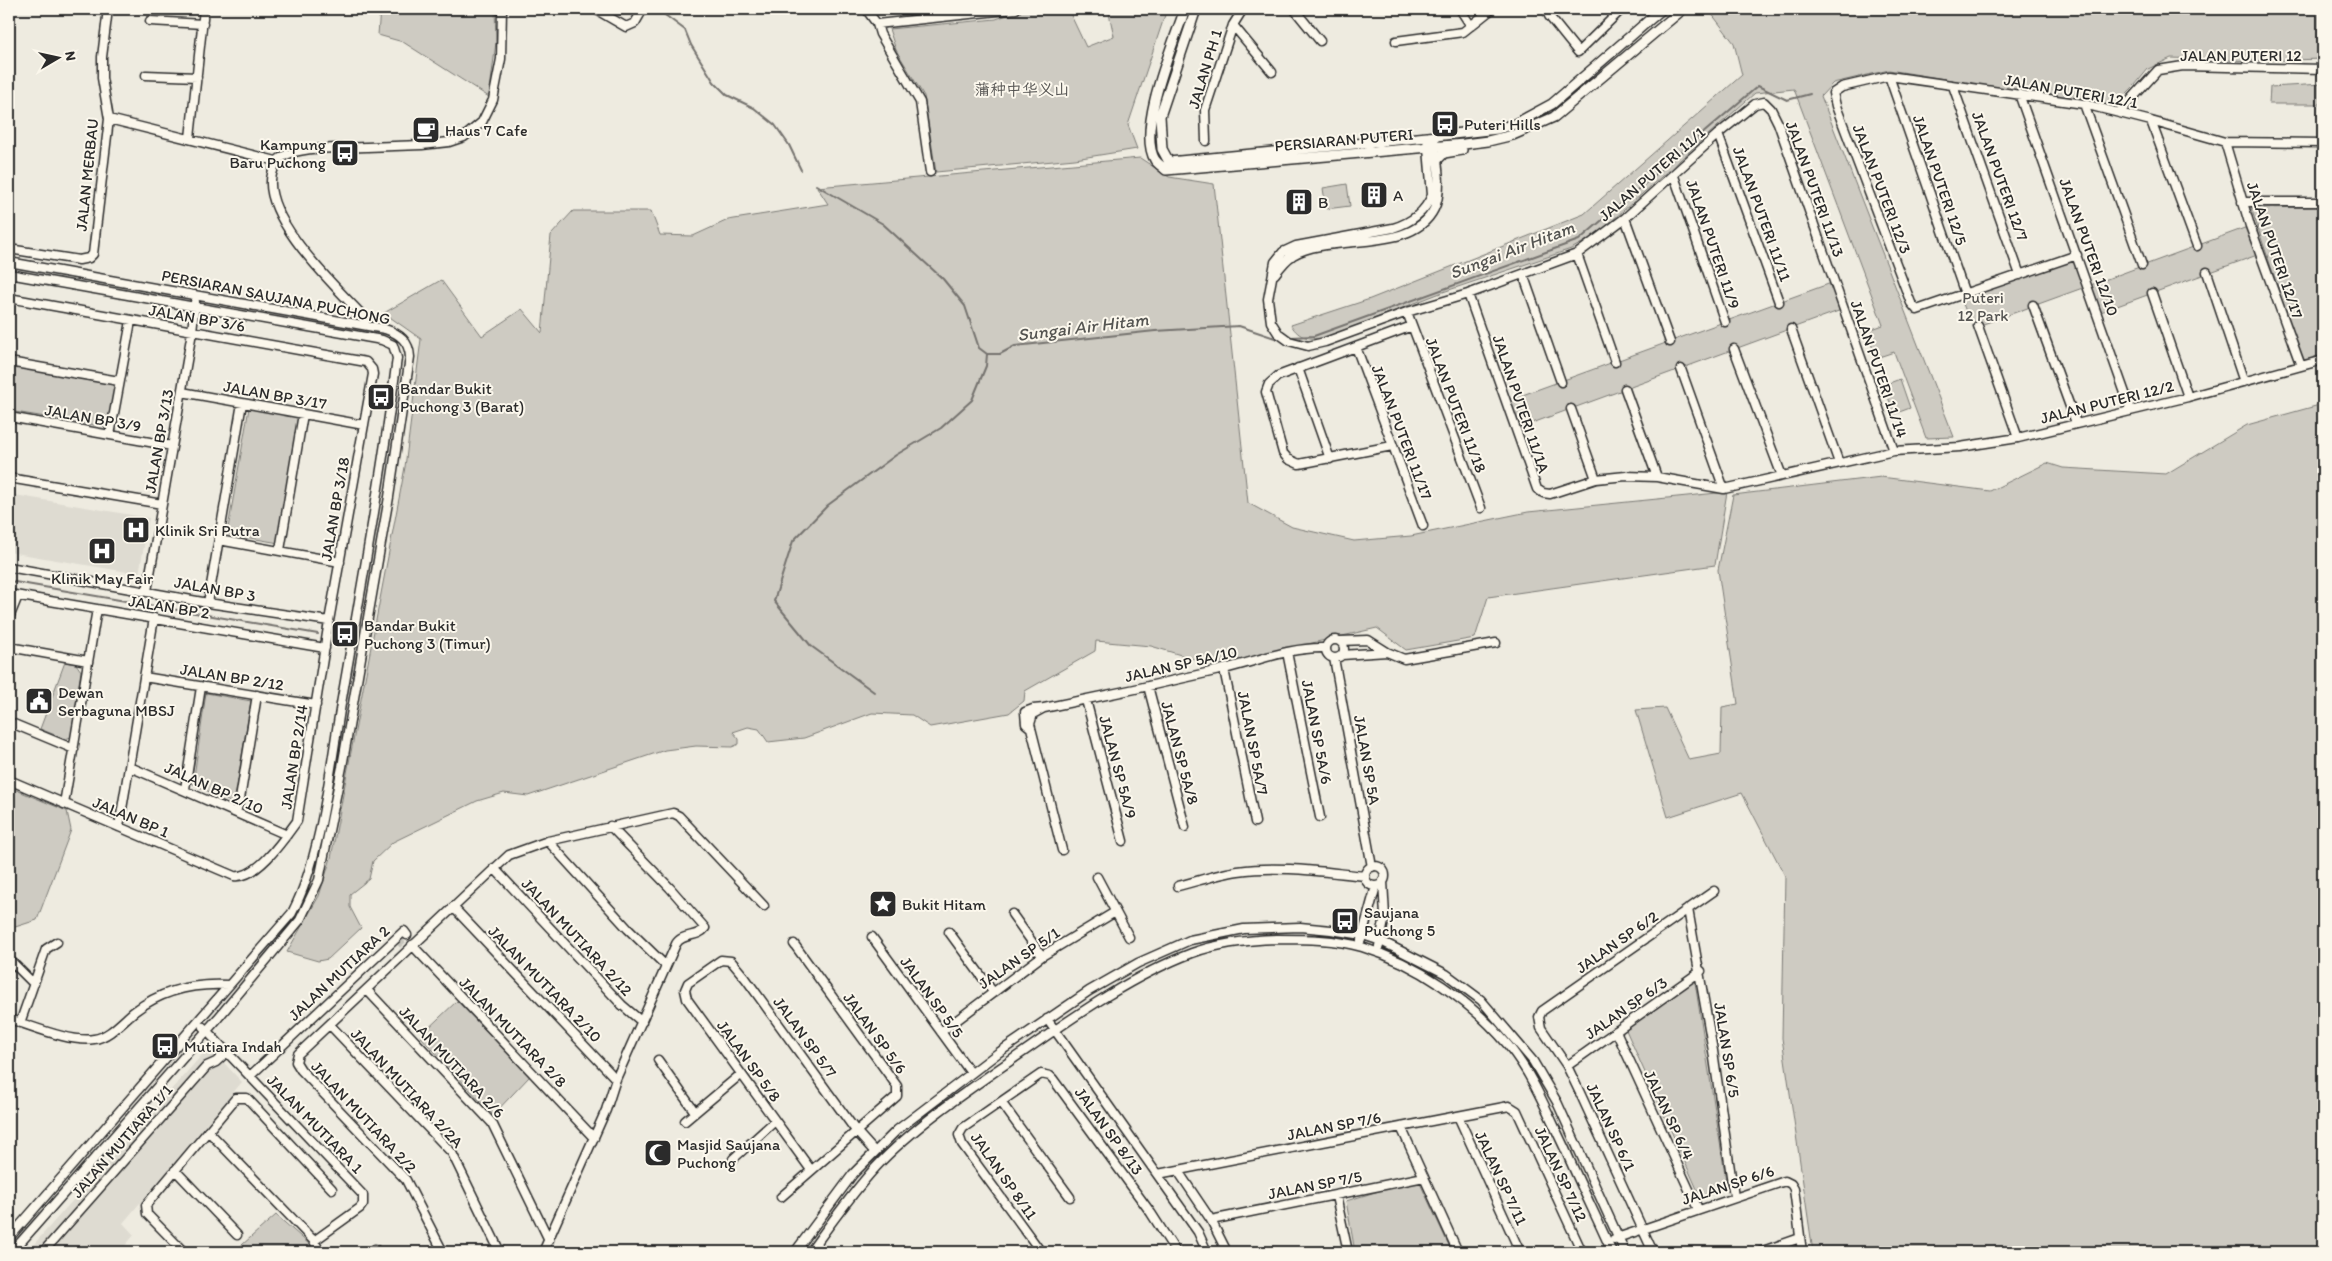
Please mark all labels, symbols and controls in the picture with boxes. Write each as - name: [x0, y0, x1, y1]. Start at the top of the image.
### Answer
- street label: JALAN PH 1: [1184, 27, 1226, 111]
- north arrow: [32, 32, 82, 82]
- street label: JALAN PUTERI 12: [2180, 46, 2302, 65]
- text: N: [61, 50, 79, 62]
- street label: JALAN PUTERI 12/1: [2003, 70, 2140, 112]
- park label: 蒲种中华义山: [974, 80, 1070, 99]
- bus stop icon: Puteri Hills: [1430, 109, 1460, 139]
- street label: JALAN PUTERI 12/7: [1968, 109, 2032, 243]
- street label: JALAN PUTERI 12/5: [1909, 112, 1971, 248]
- cafe icon: Haus 7 Cafe: [411, 115, 441, 145]
- place label: Puteri Hills: [1464, 115, 1541, 134]
- street label: JALAN MERBAU: [72, 118, 102, 232]
- street label: JALAN PUTERI 11/13: [1782, 118, 1849, 260]
- place label: Haus 7 Cafe: [445, 121, 528, 140]
- street label: JALAN PUTERI 11/1: [1595, 122, 1709, 225]
- street label: JALAN PUTERI 12/3: [1849, 122, 1916, 257]
- street label: PERSIARAN PUTERI: [1274, 124, 1414, 156]
- place label: Kampung Baru Puchong: [229, 135, 327, 172]
- bus stop icon: Kampung Baru Puchong: [330, 138, 360, 168]
- street label: JALAN PUTERI 11/11: [1729, 144, 1795, 285]
- street label: JALAN PUTERI 12/10: [2055, 175, 2123, 319]
- street label: JALAN PUTERI 11/9: [1682, 177, 1744, 311]
- street label: JALAN PUTERI 12/17: [2243, 179, 2307, 321]
- building icon: A: [1359, 180, 1389, 210]
- place label: A: [1393, 186, 1403, 205]
- building icon: B: [1284, 187, 1314, 217]
- place label: B: [1318, 193, 1328, 212]
- water label: Sungai Air Hitam: [1447, 216, 1578, 284]
- street label: PERSIARAN SAUJANA PUCHONG: [160, 265, 392, 329]
- park label: Puteri 12 Park: [1958, 288, 2008, 325]
- street label: JALAN PUTERI 11/14: [1847, 298, 1912, 441]
- street label: JALAN BP 3/6: [147, 300, 247, 336]
- water label: Sungai Air Hitam: [1016, 308, 1150, 346]
- street label: JALAN PUTERI 11/1A: [1488, 332, 1554, 476]
- street label: JALAN PUTERI 11/18: [1421, 335, 1491, 476]
- street label: JALAN PUTERI 11/17: [1368, 362, 1436, 502]
- street label: JALAN PUTERI 12/2: [2038, 376, 2176, 428]
- street label: JALAN BP 3/17: [222, 377, 328, 413]
- place label: Bandar Bukit Puchong 3 (Barat): [400, 379, 524, 416]
- bus stop icon: Bandar Bukit Puchong 3 (Barat): [366, 382, 396, 412]
- street label: JALAN BP 3/13: [141, 387, 178, 494]
- street label: JALAN BP 3/9: [43, 400, 143, 436]
- street label: JALAN BP 3/18: [317, 455, 354, 562]
- hospital icon: Klinik Sri Putra: [121, 515, 151, 545]
- place label: Klinik Sri Putra: [155, 521, 260, 540]
- hospital icon: Klinik May Fair: [87, 536, 117, 566]
- place label: Klinik May Fair: [51, 569, 153, 588]
- street label: JALAN BP 3: [173, 572, 257, 606]
- street label: JALAN BP 2: [127, 591, 212, 623]
- place label: Bandar Bukit Puchong 3 (Timur): [364, 616, 491, 653]
- bus stop icon: Bandar Bukit Puchong 3 (Timur): [330, 619, 360, 649]
- street label: JALAN SP 5A/10: [1123, 642, 1239, 686]
- street label: JALAN BP 2/12: [179, 659, 286, 695]
- street label: JALAN SP 5A/6: [1298, 678, 1336, 786]
- place label: Dewan Serbaguna MBSJ: [58, 683, 175, 720]
- public building icon: Dewan Serbaguna MBSJ: [24, 686, 54, 716]
- street label: JALAN SP 5A/7: [1234, 689, 1272, 797]
- street label: JALAN SP 5A/8: [1157, 699, 1203, 807]
- street label: JALAN BP 2/14: [276, 703, 312, 811]
- street label: JALAN SP 5A/9: [1095, 713, 1141, 821]
- street label: JALAN SP 5A: [1350, 714, 1384, 806]
- street label: JALAN BP 2/10: [162, 758, 266, 818]
- street label: JALAN BP 1: [90, 792, 173, 842]
- street label: JALAN MUTIARA 2/12: [518, 874, 637, 1000]
- place icon: Bukit Hitam: [868, 889, 898, 919]
- place label: Bukit Hitam: [902, 895, 987, 914]
- place label: Saujana Puchong 5: [1364, 903, 1435, 940]
- bus stop icon: Saujana Puchong 5: [1330, 906, 1360, 936]
- street label: JALAN SP 6/2: [1572, 906, 1662, 977]
- street label: JALAN MUTIARA 2: [285, 921, 394, 1025]
- street label: JALAN MUTIARA 2/10: [484, 922, 606, 1046]
- street label: JALAN SP 5/1: [975, 923, 1064, 993]
- street label: JALAN SP 5/5: [896, 953, 968, 1041]
- street label: JALAN SP 6/3: [1581, 972, 1671, 1043]
- street label: JALAN MUTIARA 2/8: [455, 973, 571, 1091]
- street label: JALAN SP 5/6: [839, 989, 911, 1077]
- street label: JALAN SP 5/7: [769, 993, 841, 1081]
- street label: JALAN SP 6/5: [1710, 1001, 1744, 1099]
- street label: JALAN MUTIARA 2/6: [395, 1002, 509, 1122]
- street label: JALAN SP 5/8: [713, 1017, 785, 1106]
- street label: JALAN MUTIARA 2/2A: [347, 1025, 467, 1151]
- bus stop icon: Mutiara Indah: [150, 1031, 180, 1061]
- place label: Mutiara Indah: [184, 1037, 282, 1056]
- street label: JALAN MUTIARA 2/2: [308, 1058, 420, 1176]
- street label: JALAN SP 6/4: [1640, 1067, 1698, 1163]
- street label: JALAN MUTIARA 1: [263, 1071, 367, 1178]
- street label: JALAN MUTIARA 1/1: [68, 1080, 177, 1202]
- street label: JALAN SP 6/1: [1582, 1080, 1640, 1175]
- street label: JALAN SP 8/13: [1071, 1083, 1147, 1179]
- street label: JALAN SP 7/6: [1285, 1108, 1383, 1144]
- street label: JALAN SP 7/12: [1531, 1123, 1592, 1225]
- street label: JALAN SP 7/11: [1471, 1128, 1531, 1229]
- street label: JALAN SP 8/11: [967, 1129, 1042, 1224]
- place label: Masjid Saujana Puchong: [677, 1135, 781, 1172]
- mosque icon: Masjid Saujana Puchong: [643, 1138, 673, 1168]
- street label: JALAN SP 6/6: [1679, 1161, 1777, 1209]
- street label: JALAN SP 7/5: [1266, 1167, 1364, 1203]

